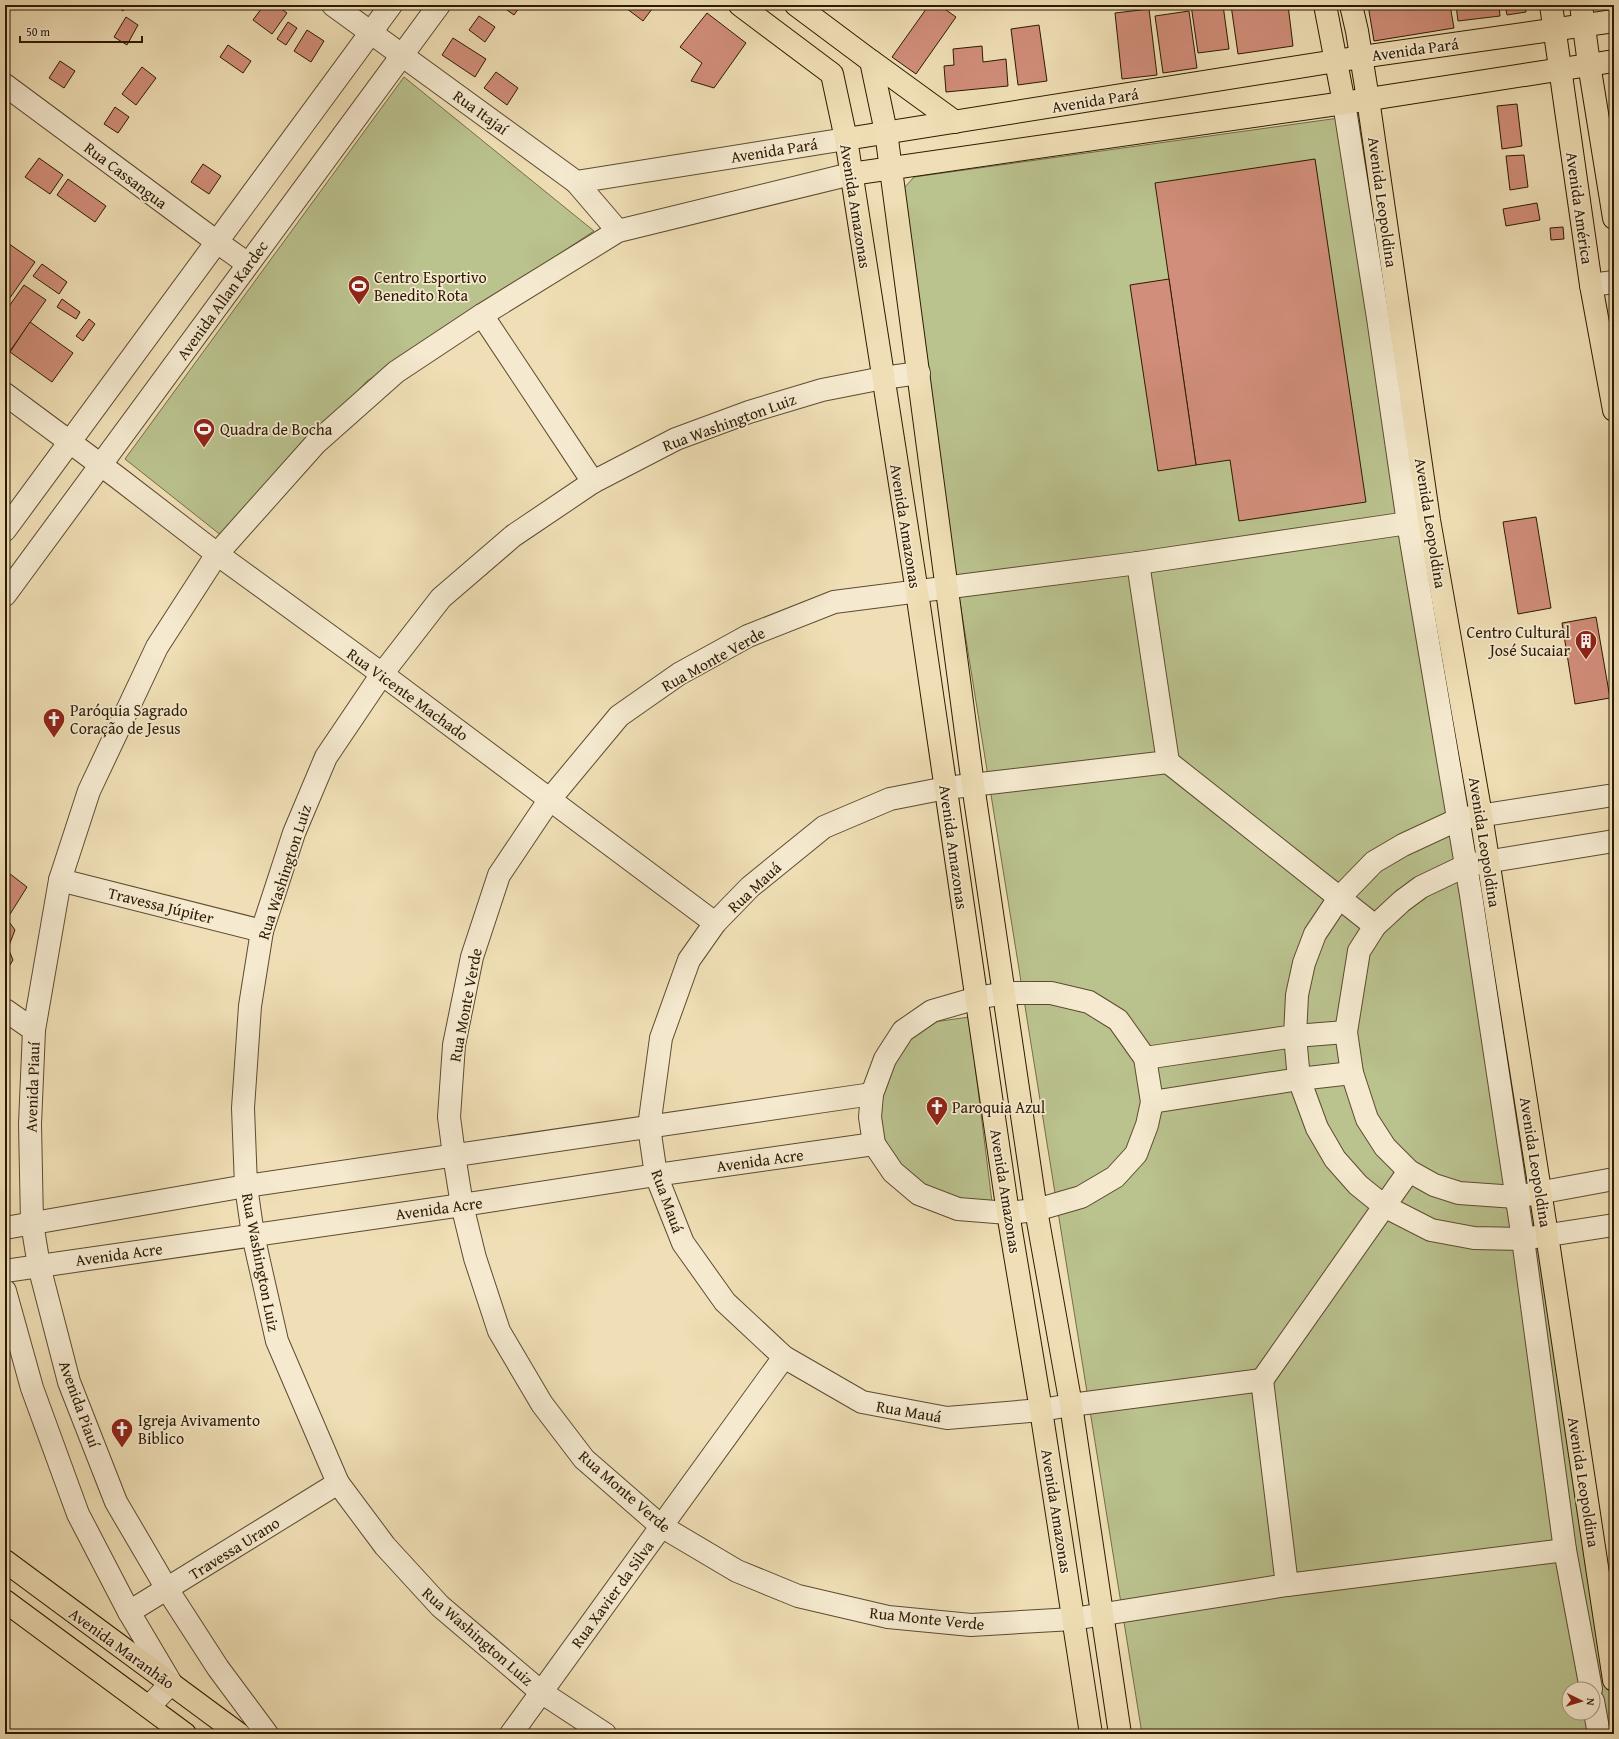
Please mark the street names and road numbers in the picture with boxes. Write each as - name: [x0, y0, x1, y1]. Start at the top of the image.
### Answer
- street label: Avenida Pará: [1370, 31, 1460, 67]
- street label: Avenida Pará: [1050, 81, 1140, 119]
- street label: Rua Itajaí: [448, 84, 514, 141]
- street label: Avenida Pará: [729, 131, 819, 169]
- street label: Avenida Leopoldina: [1362, 135, 1404, 269]
- street label: Rua Cassangua: [79, 136, 173, 215]
- street label: Avenida Amazonas: [834, 142, 878, 270]
- street label: Avenida América: [1560, 150, 1600, 266]
- street label: Avenida Allan Kardec: [170, 235, 274, 365]
- street label: Rua Washington Luiz: [659, 387, 799, 457]
- street label: Avenida Leopoldina: [1409, 456, 1453, 590]
- street label: Avenida Amazonas: [884, 462, 928, 590]
- street label: Rua Monte Verde: [657, 621, 769, 697]
- street label: Rua Vicente Machado: [342, 642, 474, 746]
- street label: Avenida Leopoldina: [1463, 775, 1507, 909]
- street label: Avenida Amazonas: [933, 783, 975, 911]
- street label: Rua Washington Luiz: [251, 801, 317, 943]
- street label: Rua Mauá: [722, 855, 787, 918]
- street label: Travessa Júpiter: [106, 880, 217, 930]
- street label: Rua Monte Verde: [442, 946, 488, 1064]
- street label: Avenida Piauí: [18, 1041, 46, 1133]
- street label: Avenida Leopoldina: [1514, 1095, 1558, 1229]
- street label: Avenida Amazonas: [984, 1127, 1028, 1255]
- street label: Avenida Acre: [715, 1142, 805, 1178]
- street label: Rua Mauá: [645, 1166, 691, 1236]
- street label: Avenida Acre: [394, 1190, 484, 1226]
- street label: Rua Washington Luiz: [236, 1191, 286, 1333]
- street label: Avenida Acre: [74, 1236, 164, 1272]
- street label: Avenida Piauí: [53, 1357, 107, 1451]
- street label: Rua Mauá: [874, 1393, 944, 1429]
- street label: Avenida Leopoldina: [1562, 1415, 1606, 1549]
- street label: Rua Monte Verde: [574, 1444, 676, 1538]
- street label: Avenida Amazonas: [1035, 1447, 1079, 1575]
- street label: Travessa Urano: [184, 1510, 284, 1586]
- street label: Rua Xavier da Silva: [565, 1535, 660, 1653]
- street label: Rua Washington Luiz: [417, 1581, 539, 1691]
- street label: Rua Monte Verde: [868, 1600, 986, 1636]
- street label: Avenida Maranhão: [64, 1601, 180, 1695]

